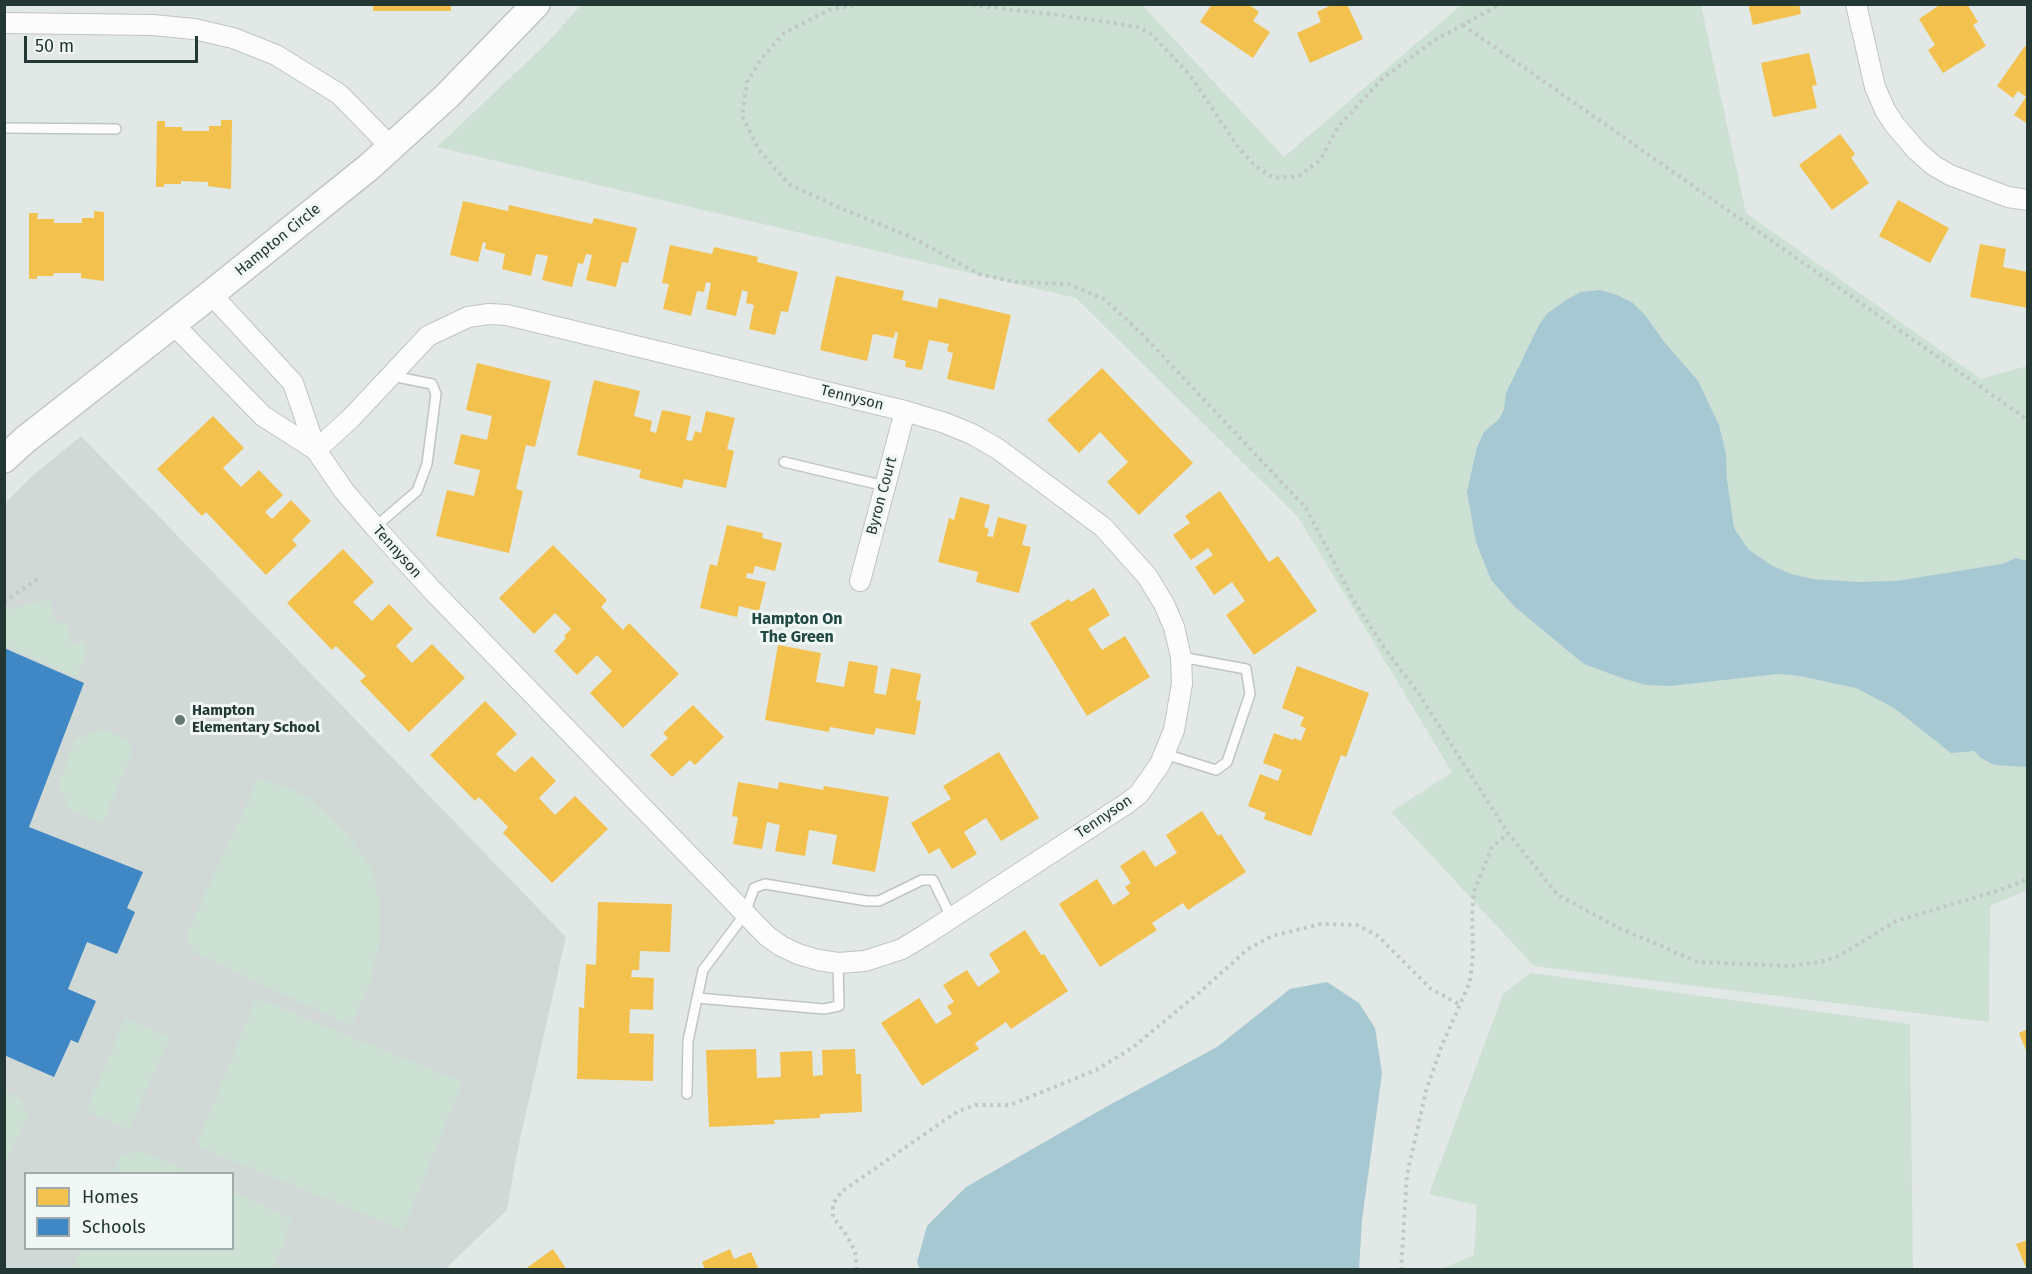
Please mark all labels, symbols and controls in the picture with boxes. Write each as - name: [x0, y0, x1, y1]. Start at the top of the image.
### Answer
- scale bar: [27, 24, 201, 62]
- text: 50 m: [35, 35, 74, 57]
- street label: Hampton Circle: [232, 200, 324, 280]
- street label: Tennyson: [819, 381, 885, 415]
- street label: Byron Court: [863, 455, 901, 537]
- street label: Tennyson: [369, 522, 425, 582]
- district label: Hampton On The Green: [751, 610, 843, 648]
- place label: Hampton Elementary School: [192, 702, 320, 737]
- marker: Hampton Elementary School: [173, 713, 187, 727]
- street label: Tennyson: [1072, 792, 1136, 842]
- legend: [24, 1172, 234, 1250]
- text: Homes: [82, 1186, 138, 1208]
- text: Schools: [82, 1216, 146, 1238]

